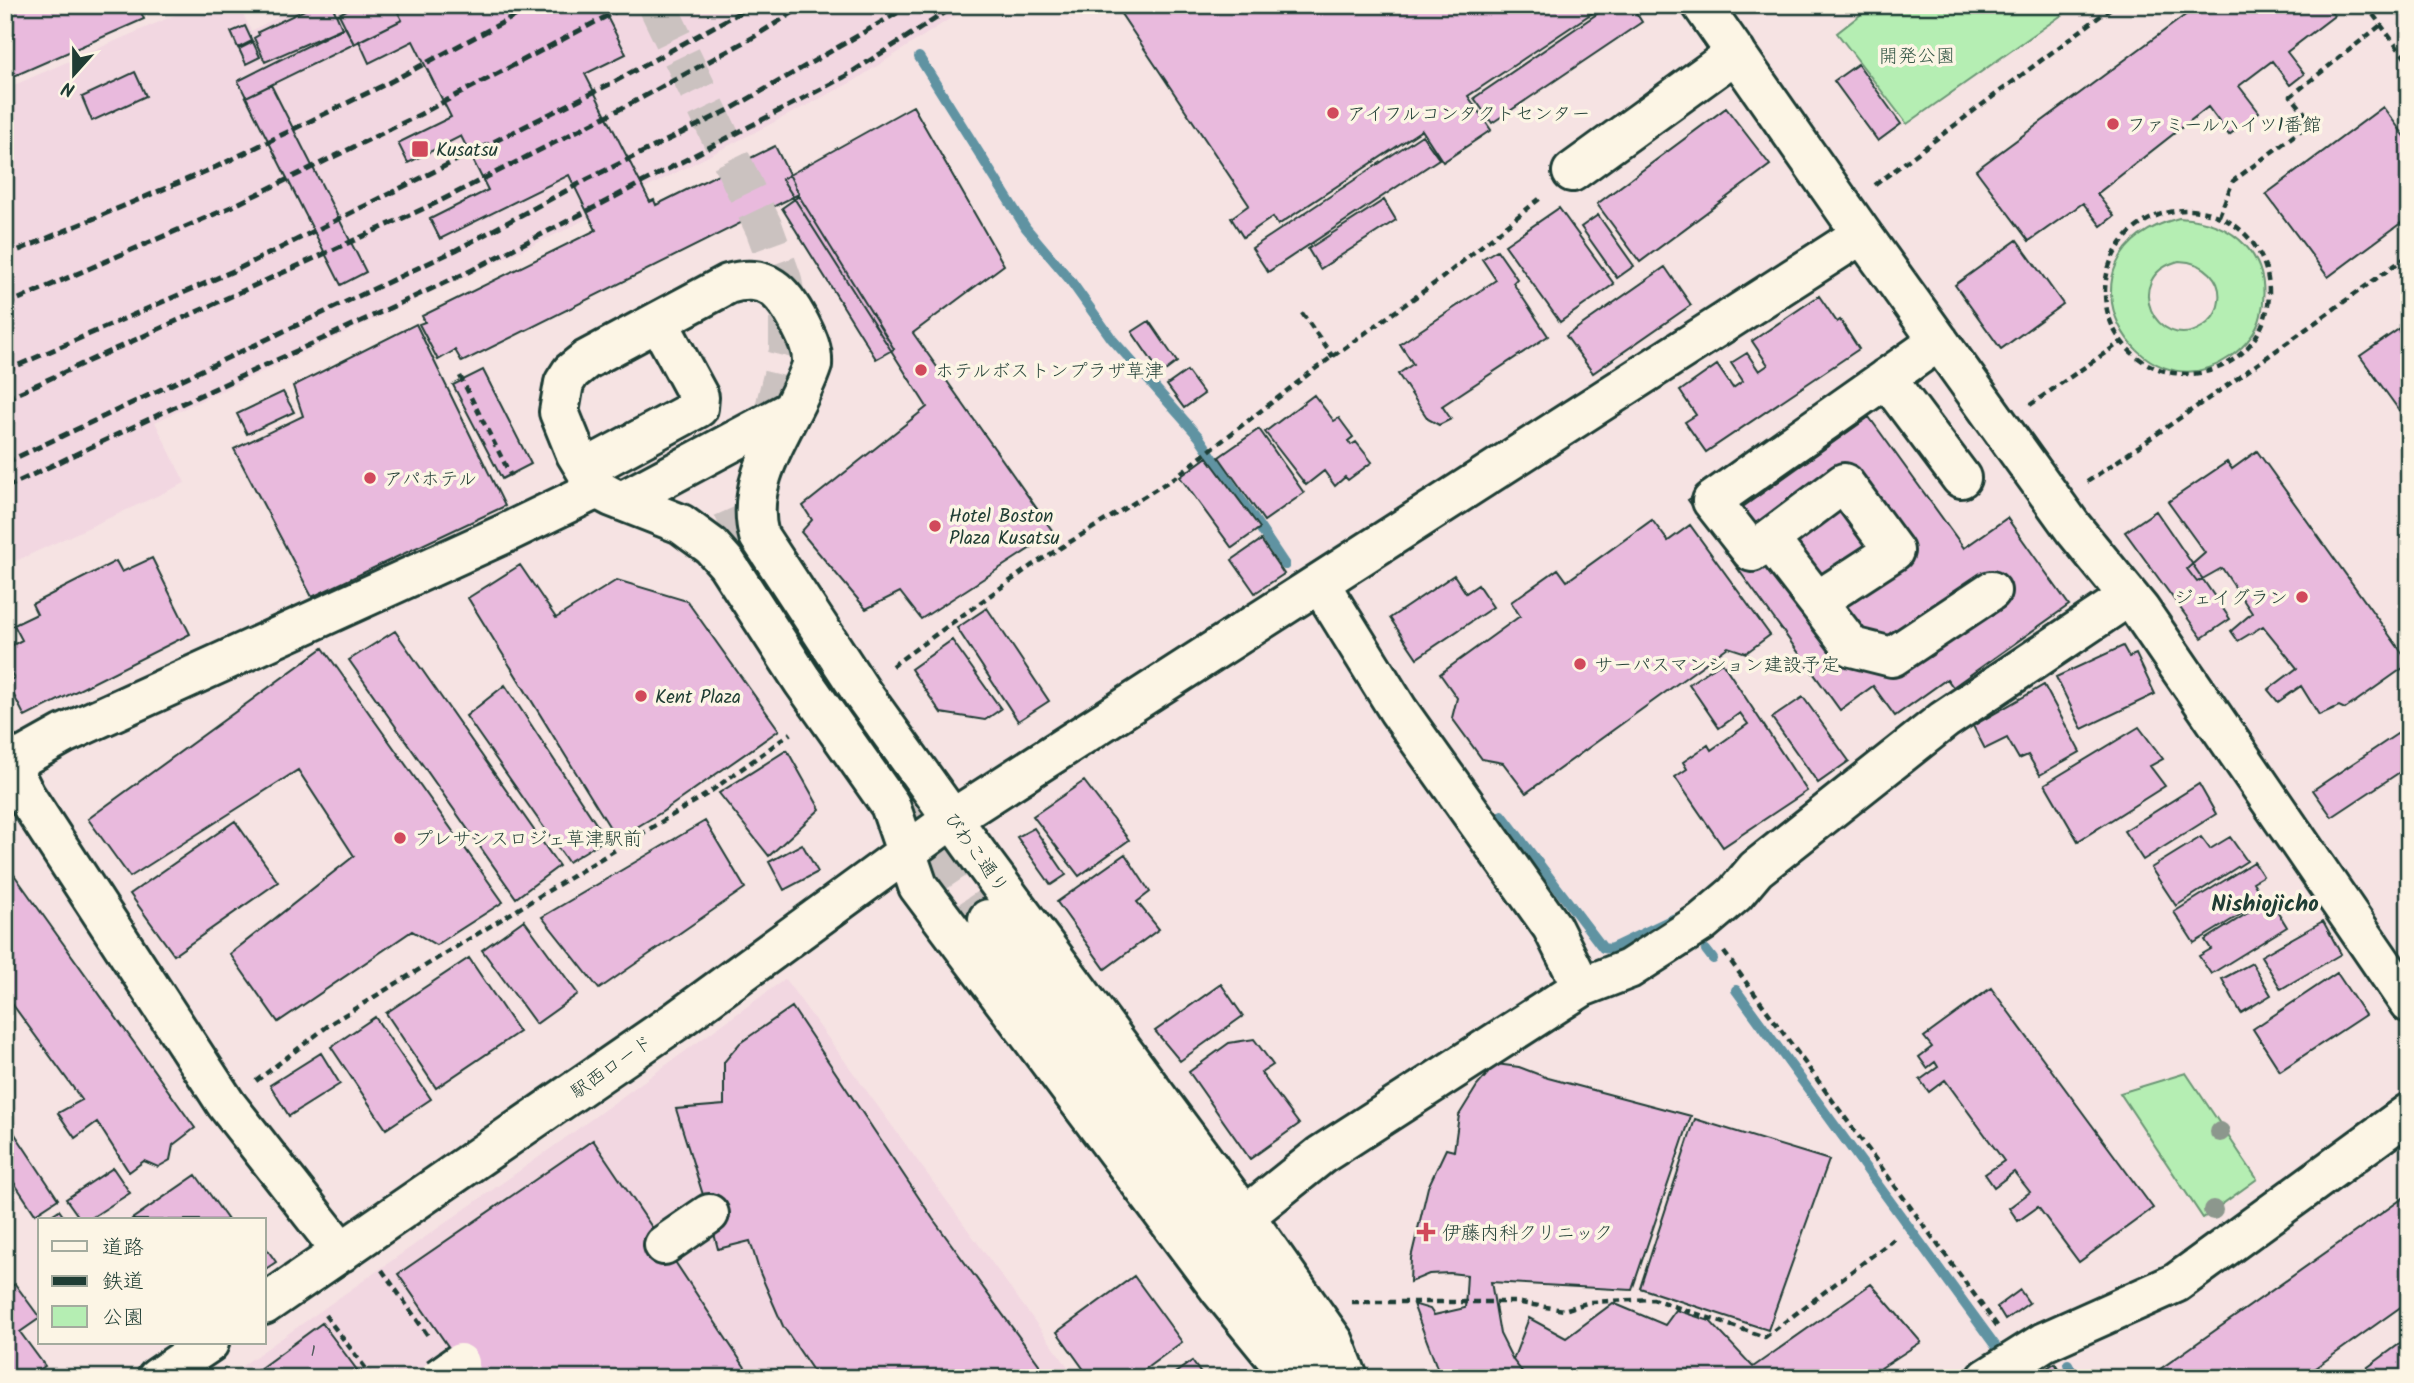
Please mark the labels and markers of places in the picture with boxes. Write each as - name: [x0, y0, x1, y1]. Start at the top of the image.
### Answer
- place label: アイフルコンタクトセンター: [1347, 100, 1590, 130]
- marker: アイフルコンタクトセンター: [1325, 105, 1341, 121]
- place label: ファミールハイツ1番館: [2127, 111, 2321, 141]
- marker: ファミールハイツ1番館: [2105, 116, 2121, 132]
- place label: Kusatsu: [436, 136, 498, 166]
- marker: Kusatsu: [410, 139, 430, 159]
- place label: ホテルボストンプラザ草津: [935, 357, 1164, 387]
- marker: ホテルボストンプラザ草津: [913, 362, 929, 378]
- place label: アパホテル: [384, 465, 477, 495]
- marker: アパホテル: [362, 470, 378, 486]
- place label: Hotel Boston Plaza Kusatsu: [949, 502, 1060, 554]
- marker: Hotel Boston Plaza Kusatsu: [927, 518, 943, 534]
- place label: ジェイグラン: [2174, 584, 2288, 614]
- marker: ジェイグラン: [2294, 589, 2310, 605]
- place label: サーパスマンション建設予定: [1594, 651, 1840, 681]
- marker: サーパスマンション建設予定: [1572, 656, 1588, 672]
- place label: Kent Plaza: [655, 683, 741, 713]
- marker: Kent Plaza: [633, 688, 649, 704]
- place label: プレサンスロジェ草津駅前: [414, 825, 642, 855]
- marker: プレサンスロジェ草津駅前: [392, 830, 408, 846]
- place label: 伊藤内科クリニック: [1442, 1219, 1613, 1249]
- marker: 伊藤内科クリニック: [1416, 1222, 1436, 1242]

